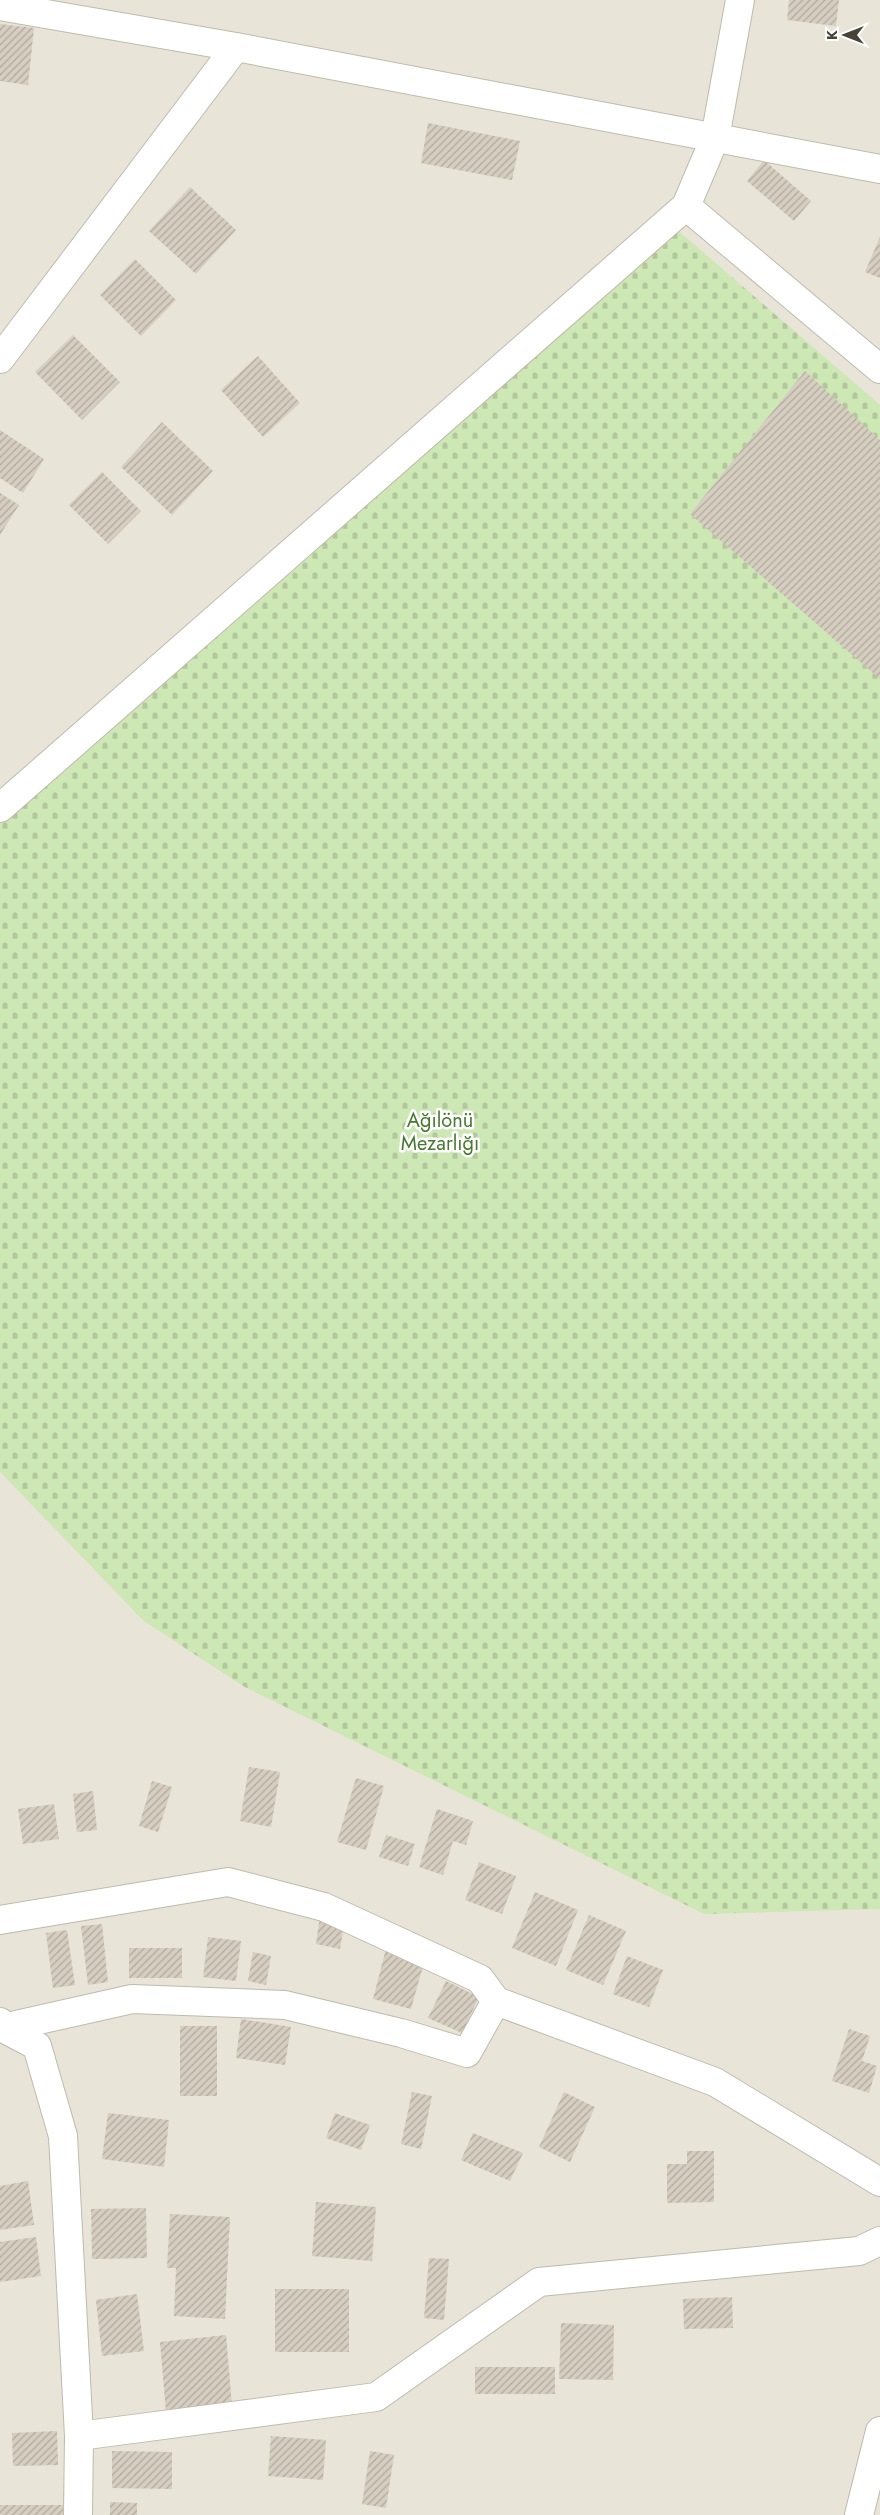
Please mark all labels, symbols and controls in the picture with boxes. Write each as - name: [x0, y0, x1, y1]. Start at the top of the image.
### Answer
- north arrow: [820, 10, 870, 60]
- text: K: [822, 30, 842, 40]
- park label: Ağılönü Mezarlığı: [401, 1106, 479, 1158]

